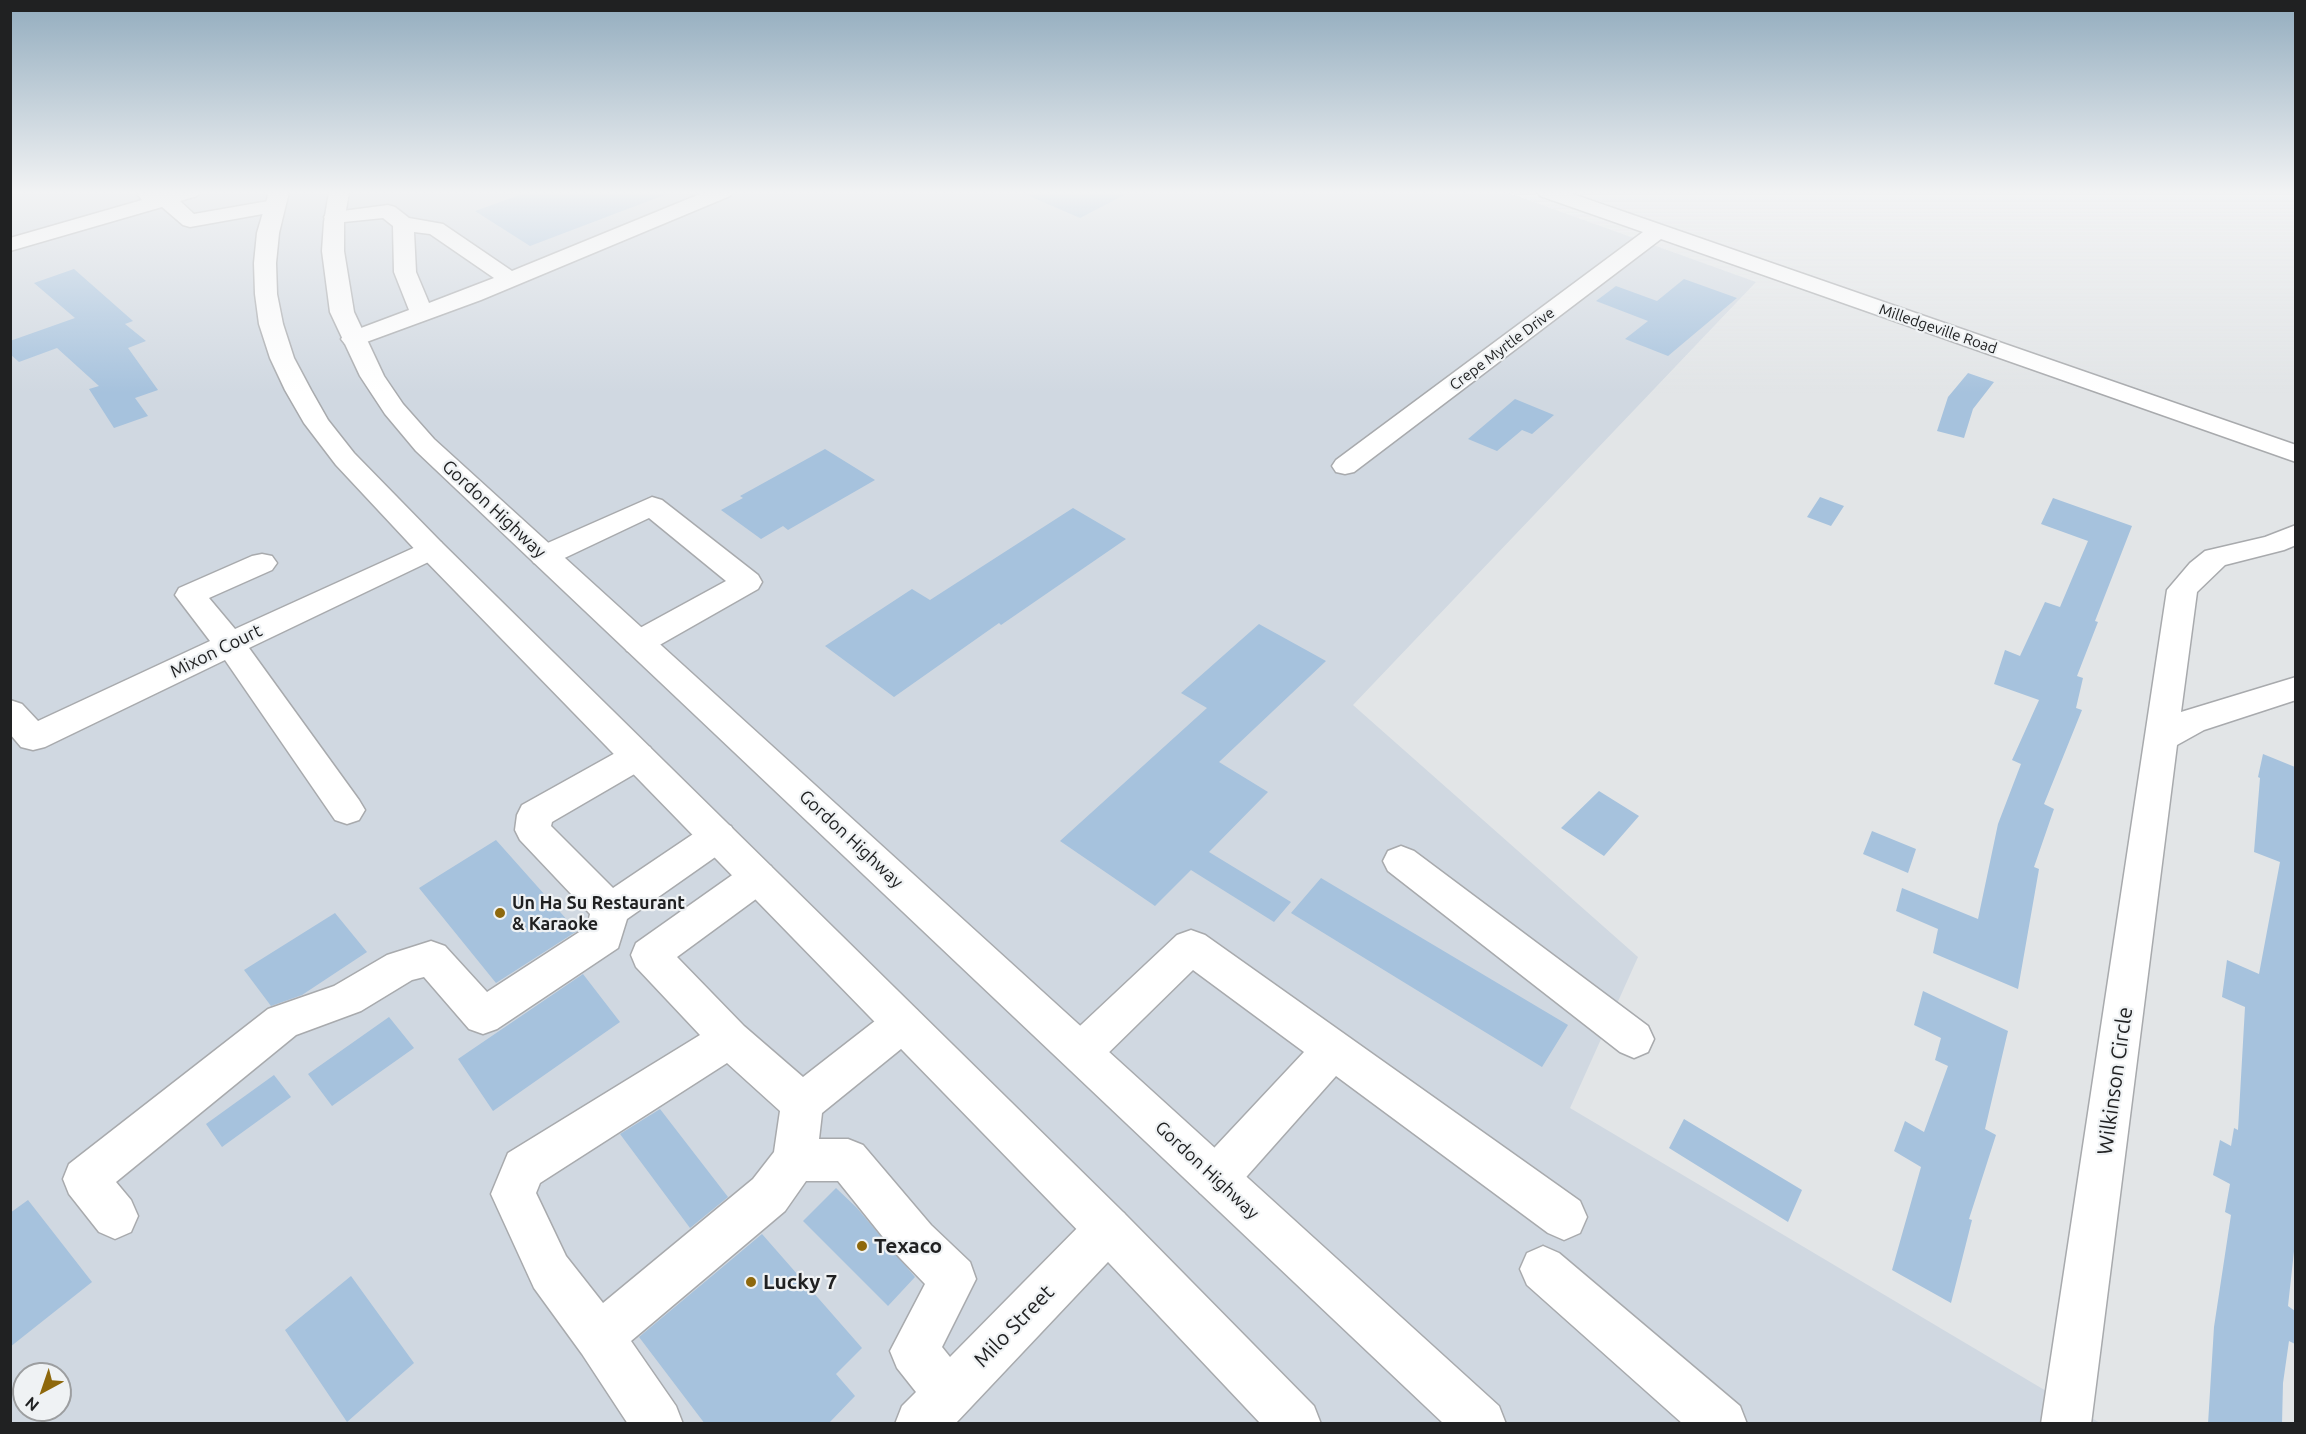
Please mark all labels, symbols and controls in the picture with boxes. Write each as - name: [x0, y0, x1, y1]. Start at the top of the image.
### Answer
- street label: Milledgeville Road: [1877, 300, 1999, 358]
- street label: Crepe Myrtle Drive: [1446, 304, 1558, 394]
- street label: Gordon Highway: [438, 455, 550, 563]
- street label: Mixon Court: [167, 619, 265, 683]
- street label: Gordon Highway: [795, 785, 907, 893]
- place label: Un Ha Su Restaurant & Karaoke: [512, 892, 685, 934]
- marker: Un Ha Su Restaurant & Karaoke: [493, 906, 507, 920]
- street label: Wilkinson Circle: [2092, 1005, 2138, 1157]
- street label: Gordon Highway: [1151, 1116, 1263, 1224]
- place label: Texaco: [874, 1233, 942, 1259]
- marker: Texaco: [855, 1239, 869, 1253]
- place label: Lucky 7: [763, 1269, 837, 1295]
- marker: Lucky 7: [744, 1275, 758, 1289]
- street label: Milo Street: [969, 1280, 1059, 1372]
- north arrow: [12, 1362, 72, 1422]
- text: N: [21, 1394, 42, 1415]

